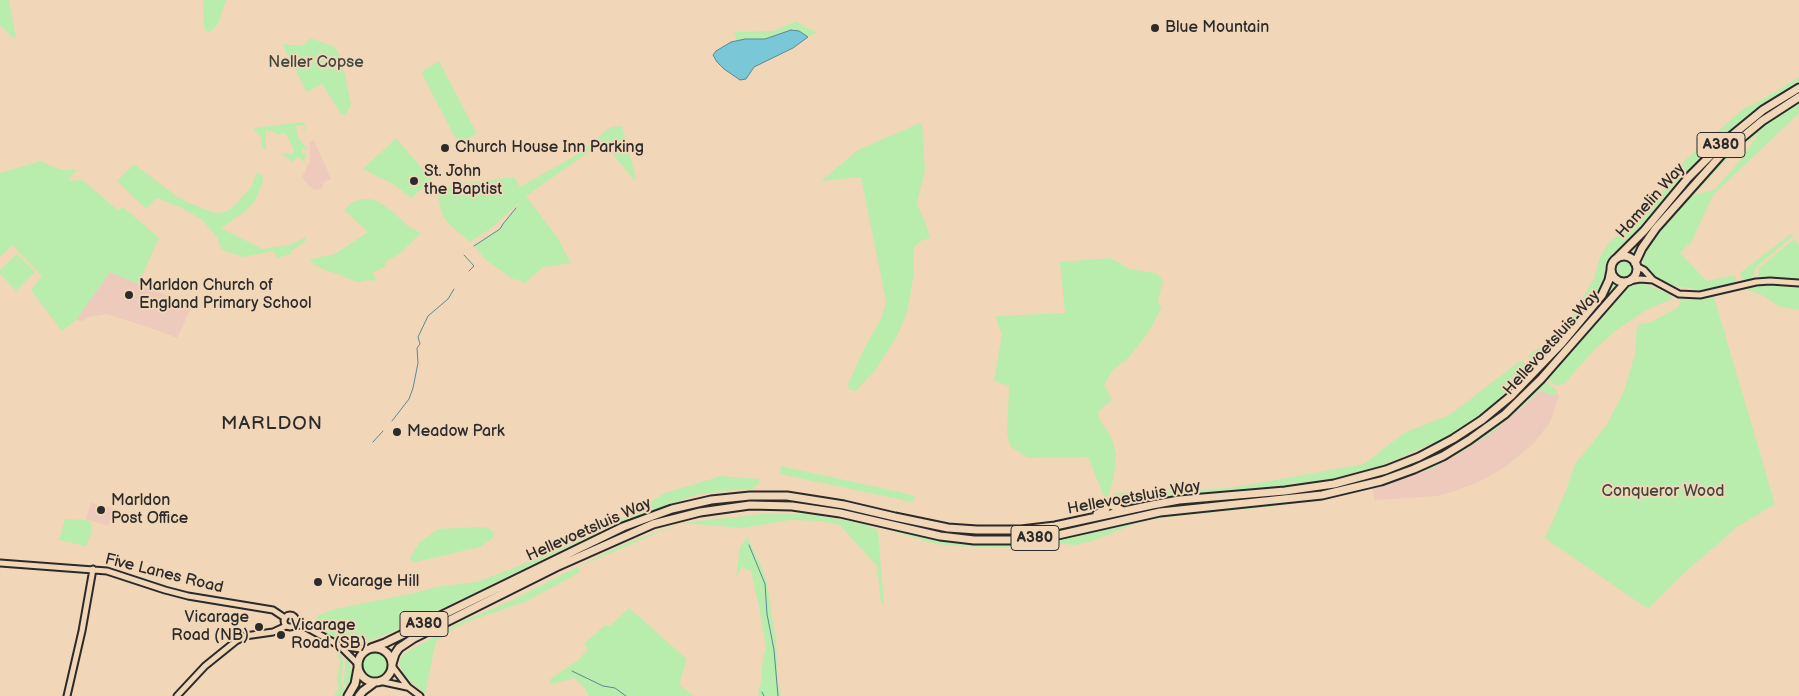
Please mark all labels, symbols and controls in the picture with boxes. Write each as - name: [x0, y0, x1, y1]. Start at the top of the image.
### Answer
- place label: Blue Mountain: [1165, 18, 1269, 38]
- marker: Blue Mountain: [1149, 22, 1161, 34]
- park label: Neller Copse: [268, 53, 364, 73]
- road number: A380: [1697, 132, 1745, 158]
- place label: Church House Inn Parking: [455, 138, 644, 158]
- marker: Church House Inn Parking: [439, 142, 451, 154]
- street label: Hamelin Way: [1612, 160, 1690, 242]
- place label: St. John the Baptist: [424, 162, 502, 200]
- marker: St. John the Baptist: [408, 175, 420, 187]
- place label: Marldon Church of England Primary School: [139, 276, 312, 314]
- street label: Hellevoetsluis Way: [1500, 286, 1604, 400]
- marker: Marldon Church of England Primary School: [123, 289, 135, 301]
- district label: MARLDON: [220, 413, 324, 435]
- place label: Meadow Park: [407, 422, 505, 442]
- marker: Meadow Park: [391, 426, 403, 438]
- street label: Hellevoetsluis Way: [1066, 477, 1202, 519]
- park label: Conqueror Wood: [1602, 482, 1724, 502]
- place label: Marldon Post Office: [111, 491, 188, 529]
- street label: Hellevoetsluis Way: [524, 494, 654, 566]
- marker: Marldon Post Office: [95, 504, 107, 516]
- road number: A380: [1011, 526, 1059, 550]
- street label: Five Lanes Road: [103, 550, 225, 598]
- place label: Vicarage Hill: [328, 572, 419, 592]
- marker: Vicarage Hill: [312, 576, 324, 588]
- place label: Vicarage Road (NB): [171, 608, 249, 646]
- road number: A380: [400, 612, 448, 636]
- place label: Vicarage Road (SB): [291, 616, 366, 654]
- marker: Vicarage Road (NB): [253, 621, 265, 633]
- marker: Vicarage Road (SB): [275, 629, 287, 641]

